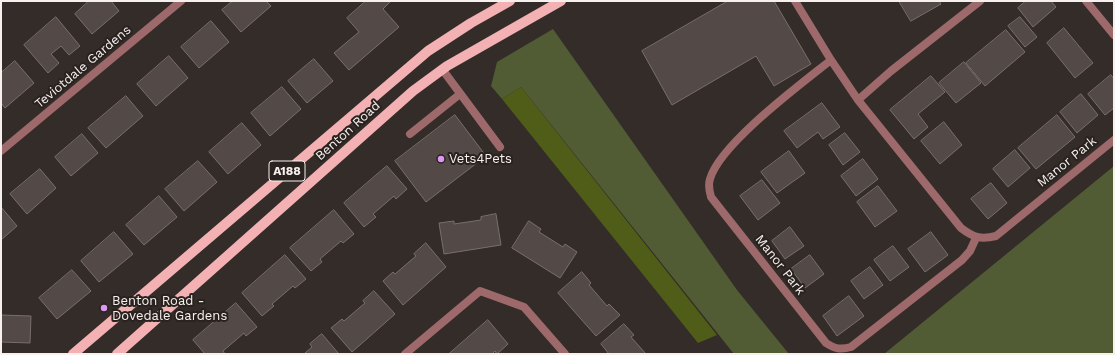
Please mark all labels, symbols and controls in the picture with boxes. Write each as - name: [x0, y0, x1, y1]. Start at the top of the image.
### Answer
- street label: Teviotdale Gardens: [32, 22, 134, 112]
- street label: Benton Road: [313, 98, 383, 164]
- street label: Manor Park: [1034, 133, 1100, 191]
- place label: Vets4Pets: [449, 151, 512, 167]
- marker: Vets4Pets: [436, 154, 446, 164]
- road number: A188: [269, 161, 305, 181]
- street label: Manor Park: [752, 232, 808, 298]
- place label: Benton Road - Dovedale Gardens: [112, 293, 227, 324]
- marker: Benton Road - Dovedale Gardens: [99, 303, 109, 313]

